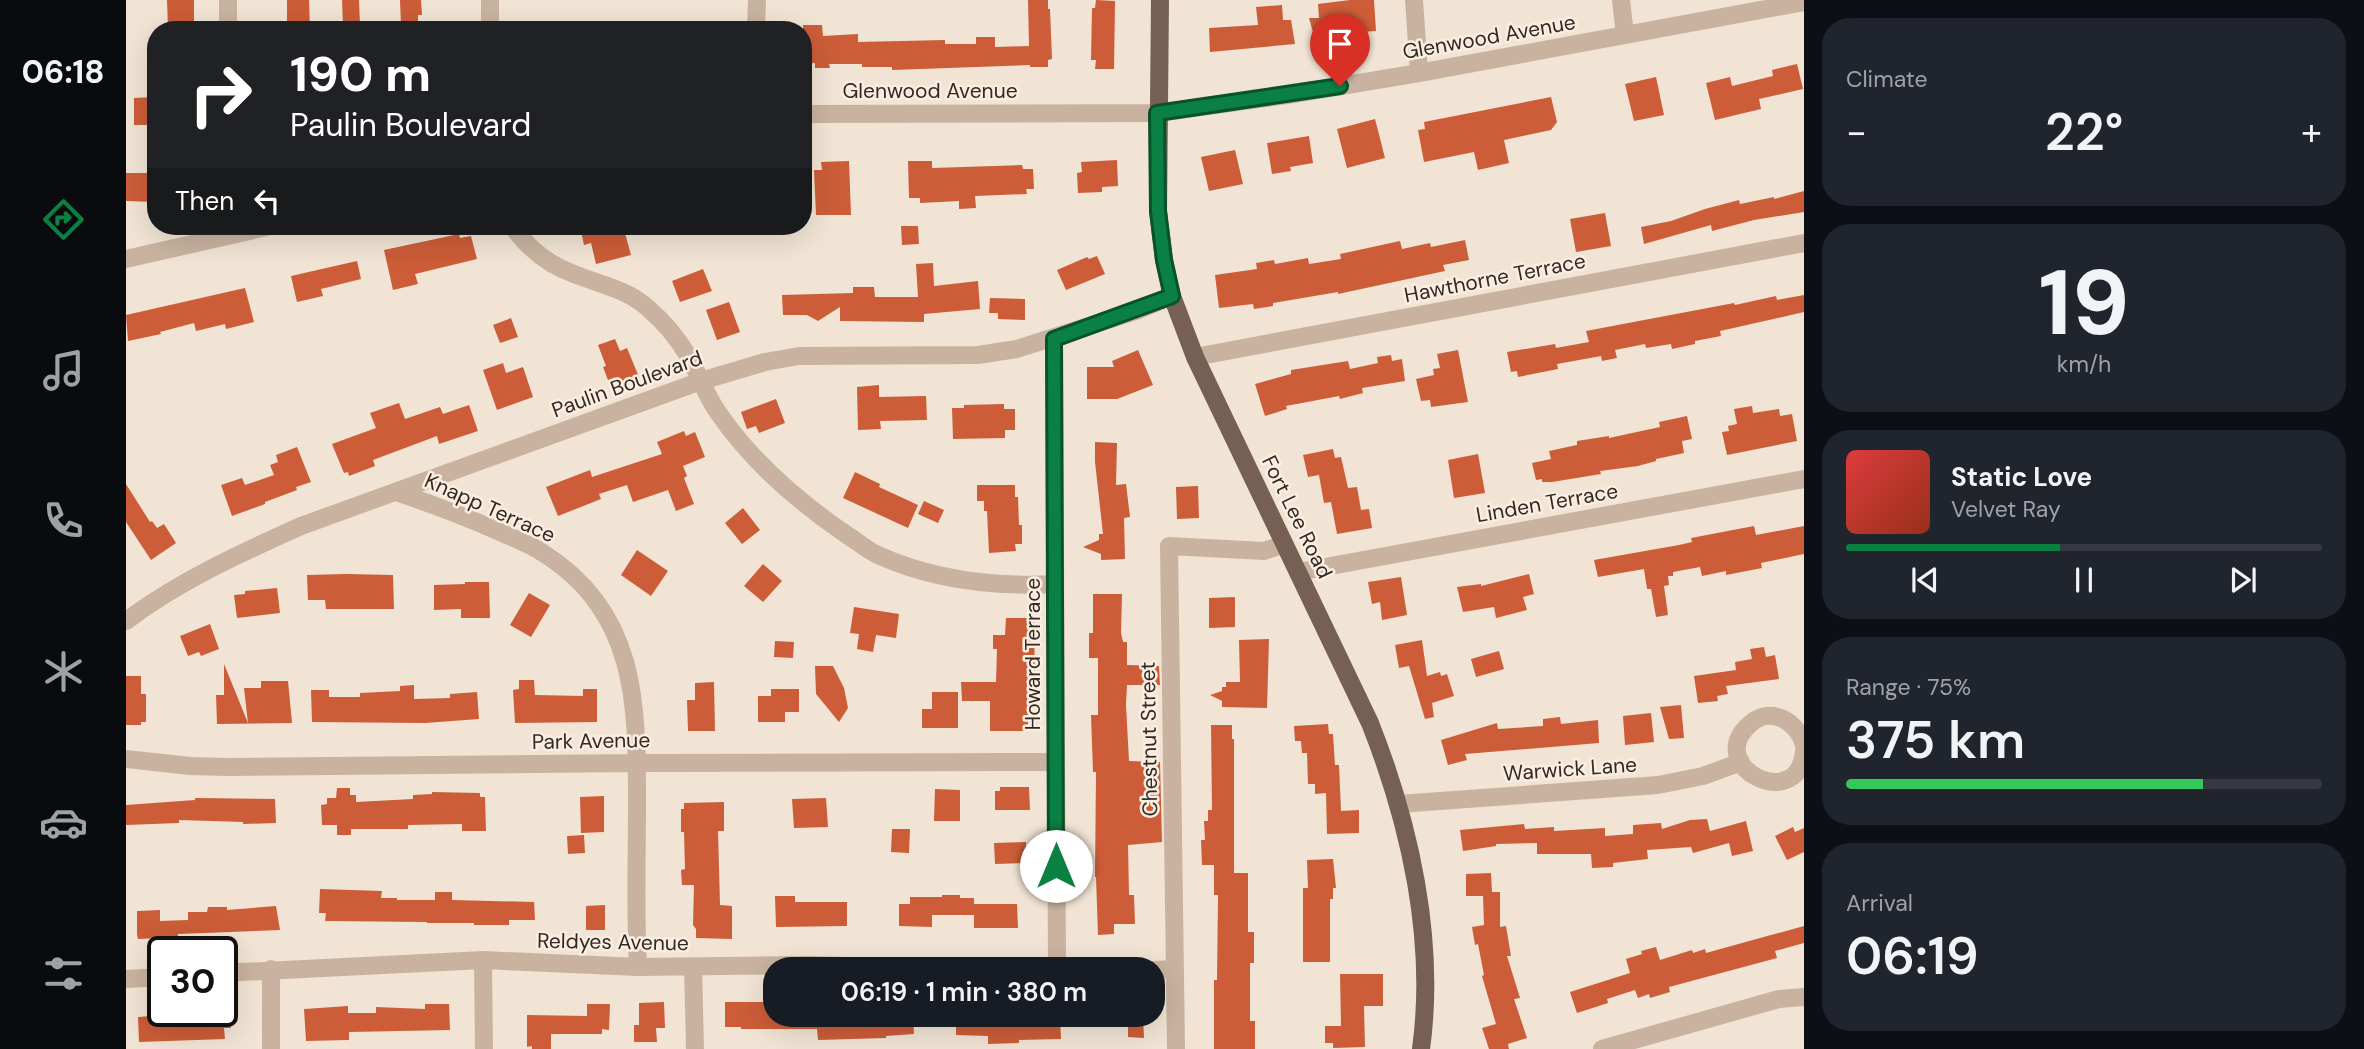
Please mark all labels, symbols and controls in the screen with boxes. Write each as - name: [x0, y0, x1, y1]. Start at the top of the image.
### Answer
- street label: Glenwood Avenue: [1400, 8, 1578, 66]
- pin: [1310, 14, 1370, 86]
- icon: arrive: [1321, 25, 1359, 63]
- text: 190 m: [290, 42, 431, 106]
- icon: right: [175, 49, 266, 140]
- text: 06:18: [22, 51, 104, 93]
- text: Climate: [1846, 64, 1928, 94]
- street label: Glenwood Avenue: [842, 77, 1018, 105]
- text: 22°: [2045, 98, 2123, 166]
- text: Paulin Boulevard: [290, 104, 531, 146]
- text: −: [1846, 107, 1867, 157]
- text: +: [2301, 107, 2322, 157]
- icon: left: [248, 182, 286, 220]
- text: Then: [175, 184, 234, 218]
- icon: directions: [39, 195, 88, 244]
- text: 19: [2039, 244, 2129, 362]
- street label: Hawthorne Terrace: [1402, 247, 1588, 309]
- street label: Paulin Boulevard: [548, 344, 706, 424]
- icon: music: [39, 346, 88, 395]
- text: km/h: [2057, 349, 2111, 379]
- street label: Fort Lee Road: [1255, 451, 1339, 583]
- text: Static Love: [1951, 460, 2092, 494]
- street label: Knapp Terrace: [420, 467, 560, 549]
- street label: Linden Terrace: [1474, 477, 1620, 529]
- text: Velvet Ray: [1951, 494, 2061, 524]
- icon: phone: [39, 496, 88, 545]
- icon: previous: [1906, 561, 1944, 599]
- icon: pause: [2065, 561, 2103, 599]
- icon: next: [2224, 561, 2262, 599]
- street label: Howard Terrace: [1019, 578, 1047, 730]
- icon: climate: [39, 647, 88, 696]
- street label: Chestnut Street: [1134, 661, 1164, 817]
- text: Range · 75%: [1846, 672, 1971, 702]
- text: 375 km: [1846, 706, 2025, 774]
- street label: Park Avenue: [532, 726, 651, 756]
- street label: Warwick Lane: [1502, 750, 1638, 788]
- icon: car: [39, 798, 88, 847]
- position arrow: [1019, 829, 1093, 903]
- text: Arrival: [1846, 888, 1913, 918]
- text: 06:19: [1846, 922, 1979, 990]
- street label: Reldyes Avenue: [537, 927, 689, 957]
- speed limit sign: 30: [147, 936, 238, 1027]
- icon: filters: [39, 949, 88, 998]
- text: 06:19 · 1 min · 380 m: [841, 975, 1087, 1009]

